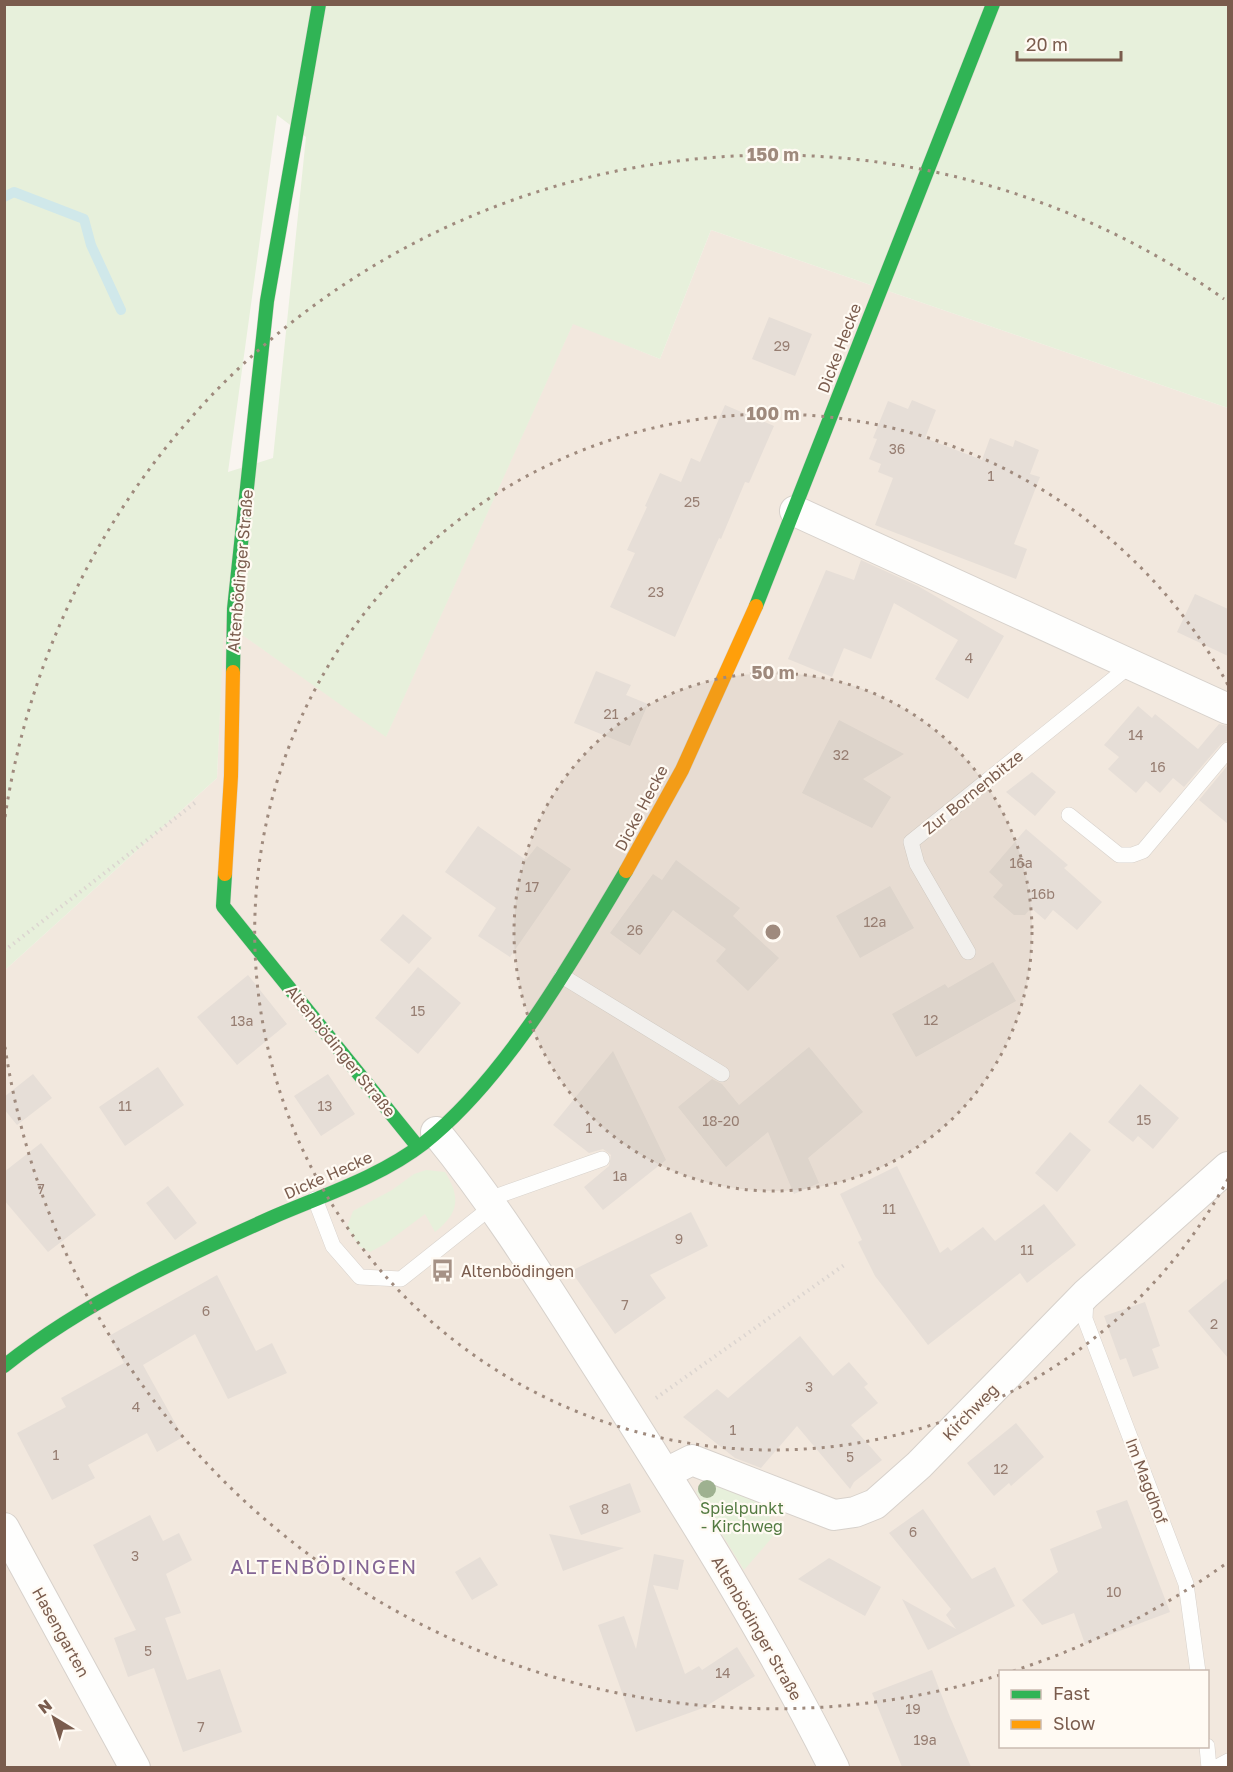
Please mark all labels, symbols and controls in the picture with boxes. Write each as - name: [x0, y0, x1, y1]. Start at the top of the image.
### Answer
- scale bar: [1017, 24, 1120, 62]
- text: 20 m: [1026, 33, 1068, 55]
- text: 150 m: [747, 143, 799, 165]
- street label: Dicke Hecke: [813, 300, 865, 396]
- house number: 29: [774, 337, 790, 354]
- text: 100 m: [747, 402, 799, 424]
- house number: 36: [889, 440, 905, 457]
- house number: 1: [988, 467, 995, 484]
- street label: Altenbödinger Straße: [223, 489, 257, 653]
- house number: 25: [684, 493, 700, 510]
- house number: 23: [648, 583, 664, 600]
- house number: 4: [965, 649, 973, 666]
- text: 50 m: [752, 661, 794, 683]
- house number: 21: [604, 705, 619, 722]
- house number: 14: [1128, 726, 1144, 743]
- house number: 32: [833, 746, 849, 763]
- street label: Zur Bornenbitze: [919, 746, 1027, 838]
- house number: 16: [1150, 758, 1166, 775]
- street label: Dicke Hecke: [610, 762, 672, 854]
- house number: 16a: [1009, 854, 1033, 871]
- house number: 17: [525, 878, 539, 895]
- house number: 16b: [1031, 885, 1055, 902]
- house number: 12a: [864, 913, 886, 930]
- house number: 26: [627, 921, 643, 938]
- centre of rings: [763, 922, 783, 942]
- street label: Altenbödinger Straße: [282, 981, 400, 1121]
- house number: 15: [411, 1002, 425, 1019]
- house number: 12: [924, 1011, 938, 1028]
- house number: 13a: [231, 1012, 253, 1029]
- house number: 11: [118, 1097, 132, 1114]
- house number: 13: [318, 1097, 332, 1114]
- house number: 15: [1137, 1111, 1151, 1128]
- house number: 18-20: [702, 1112, 740, 1129]
- house number: 1: [586, 1119, 593, 1136]
- street label: Dicke Hecke: [281, 1147, 375, 1203]
- house number: 1a: [613, 1167, 627, 1184]
- house number: 7: [37, 1180, 45, 1197]
- house number: 11: [882, 1200, 896, 1217]
- house number: 9: [675, 1230, 683, 1247]
- house number: 11: [1020, 1241, 1034, 1258]
- bus stop icon: Altenbödingen: [430, 1258, 456, 1284]
- place label: Altenbödingen: [461, 1261, 574, 1281]
- house number: 7: [621, 1296, 629, 1313]
- house number: 6: [202, 1302, 210, 1319]
- house number: 2: [1210, 1315, 1218, 1332]
- house number: 3: [805, 1378, 813, 1395]
- street label: Kirchweg: [938, 1379, 1002, 1445]
- house number: 4: [132, 1398, 140, 1415]
- house number: 1: [730, 1421, 737, 1438]
- street label: Im Magdhof: [1121, 1435, 1173, 1527]
- house number: 1: [53, 1446, 60, 1463]
- house number: 5: [846, 1448, 854, 1465]
- house number: 12: [994, 1460, 1008, 1477]
- park label: Spielpunkt - Kirchweg: [700, 1498, 784, 1536]
- house number: 8: [601, 1500, 609, 1517]
- house number: 6: [909, 1523, 917, 1540]
- house number: 3: [131, 1547, 139, 1564]
- street label: Altenbödinger Straße: [707, 1552, 807, 1704]
- district label: ALTENBÖDINGEN: [230, 1554, 418, 1578]
- house number: 10: [1106, 1583, 1122, 1600]
- street label: Hasengarten: [28, 1584, 94, 1680]
- house number: 5: [144, 1642, 152, 1659]
- house number: 14: [715, 1664, 731, 1681]
- legend: [999, 1670, 1209, 1748]
- text: Fast: [1053, 1682, 1090, 1704]
- north arrow: [24, 1688, 84, 1748]
- text: N: [34, 1695, 56, 1718]
- house number: 19: [905, 1700, 921, 1717]
- text: Slow: [1053, 1712, 1096, 1734]
- house number: 7: [197, 1718, 205, 1735]
- house number: 19a: [913, 1731, 937, 1748]

